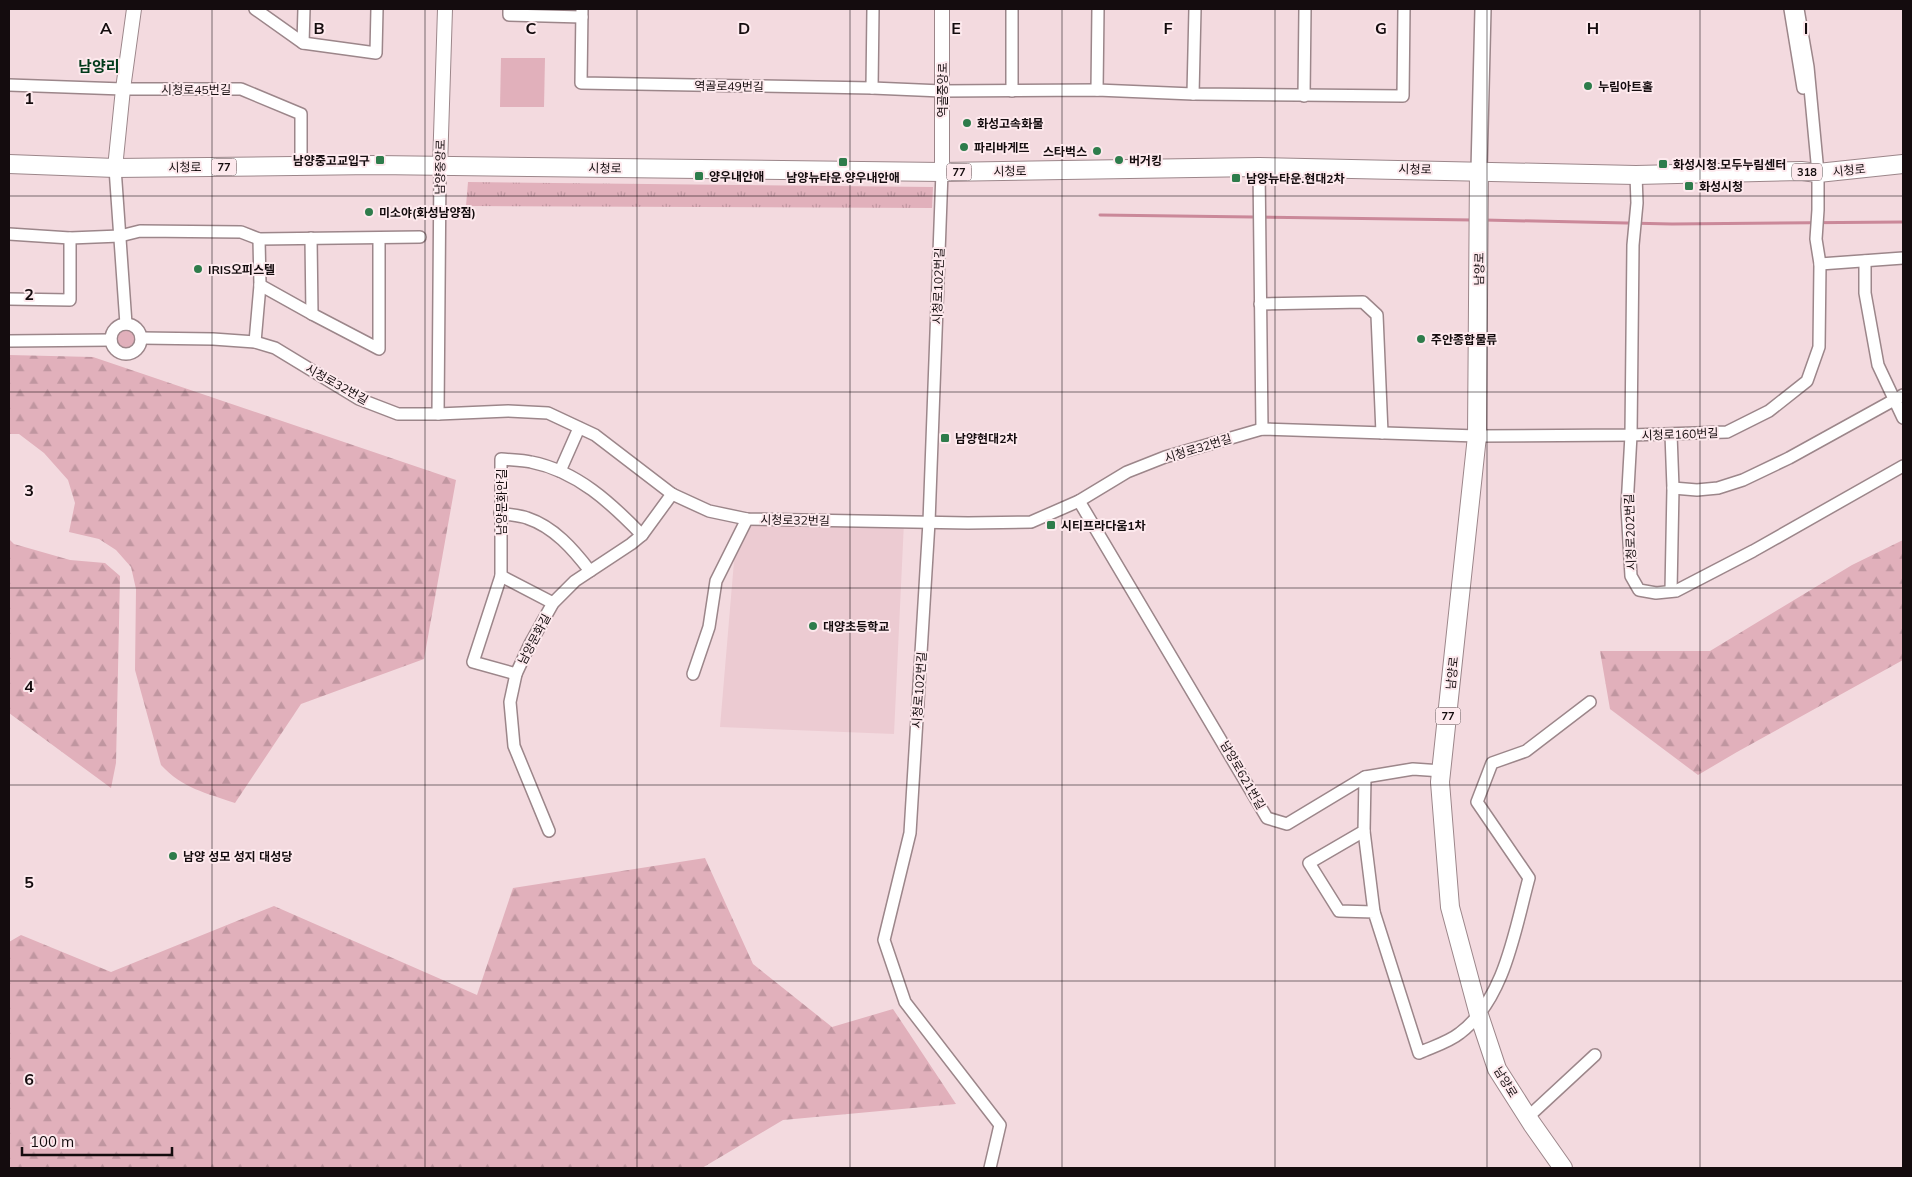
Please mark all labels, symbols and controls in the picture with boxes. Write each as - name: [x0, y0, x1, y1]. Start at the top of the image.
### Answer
- text: A: [100, 18, 112, 38]
- text: B: [313, 18, 325, 38]
- text: C: [526, 18, 537, 38]
- text: D: [738, 18, 750, 38]
- text: E: [951, 18, 961, 38]
- text: F: [1163, 18, 1173, 38]
- text: G: [1375, 18, 1387, 38]
- text: H: [1587, 18, 1599, 38]
- text: I: [1804, 18, 1808, 38]
- district label: 남양리: [78, 57, 120, 76]
- street label: 역골중앙로: [935, 62, 950, 118]
- street label: 역골로49번길: [694, 78, 764, 94]
- place label: 누림아트홀: [1598, 79, 1653, 94]
- marker: 누림아트홀: [1582, 80, 1594, 92]
- street label: 시청로45번길: [161, 82, 231, 97]
- text: 1: [24, 88, 34, 108]
- place label: 화성고속화물: [977, 116, 1043, 131]
- marker: 화성고속화물: [961, 117, 973, 129]
- street label: 남양중앙로: [432, 139, 448, 195]
- place label: 파리바게뜨: [974, 140, 1029, 155]
- marker: 파리바게뜨: [958, 141, 970, 153]
- place label: 스타벅스: [1043, 144, 1087, 159]
- marker: 스타벅스: [1091, 145, 1103, 157]
- place label: 남양중고교입구: [293, 153, 370, 168]
- place label: 버거킹: [1129, 153, 1162, 168]
- marker: 남양중고교입구: [374, 154, 386, 166]
- marker: 버거킹: [1113, 154, 1125, 166]
- marker: 남양뉴타운.양우내안애: [837, 156, 849, 168]
- place label: 화성시청.모두누림센터: [1673, 157, 1786, 172]
- road number: 77: [212, 158, 236, 176]
- marker: 화성시청.모두누림센터: [1657, 158, 1669, 170]
- street label: 시청로: [168, 159, 202, 175]
- street label: 시청로: [588, 160, 622, 176]
- street label: 시청로: [1398, 161, 1432, 177]
- street label: 시청로: [1832, 161, 1866, 179]
- road number: 77: [946, 163, 972, 180]
- street label: 시청로: [993, 163, 1027, 179]
- road number: 318: [1792, 163, 1822, 180]
- place label: 양우내안애: [709, 169, 764, 184]
- marker: 양우내안애: [693, 170, 705, 182]
- place label: 남양뉴타운.양우내안애: [786, 170, 900, 185]
- place label: 남양뉴타운.현대2차: [1246, 171, 1345, 186]
- marker: 남양뉴타운.현대2차: [1230, 172, 1242, 184]
- place label: 화성시청: [1699, 179, 1743, 194]
- marker: 화성시청: [1683, 180, 1695, 192]
- place label: 미소야(화성남양점): [379, 205, 476, 220]
- marker: 미소야(화성남양점): [363, 206, 375, 218]
- street label: 시청로102번길: [929, 247, 947, 325]
- street label: 남양로: [1471, 252, 1487, 286]
- place label: IRIS오피스텔: [208, 262, 275, 277]
- marker: IRIS오피스텔: [192, 263, 204, 275]
- text: 2: [24, 284, 34, 304]
- place label: 주안종합물류: [1431, 332, 1497, 347]
- marker: 주안종합물류: [1415, 333, 1427, 345]
- street label: 시청로32번길: [303, 361, 371, 407]
- street label: 시청로160번길: [1641, 425, 1719, 443]
- place label: 남양현대2차: [955, 431, 1017, 446]
- street label: 시청로32번길: [1163, 431, 1233, 465]
- marker: 남양현대2차: [939, 432, 951, 444]
- street label: 남양문화안길: [494, 469, 509, 535]
- text: 3: [24, 480, 34, 500]
- street label: 시청로202번길: [1621, 493, 1639, 571]
- street label: 시청로32번길: [760, 512, 830, 528]
- place label: 시티프라다움1차: [1061, 518, 1145, 533]
- marker: 시티프라다움1차: [1045, 519, 1057, 531]
- street label: 남양문화길: [514, 611, 554, 667]
- place label: 대양초등학교: [823, 619, 889, 634]
- marker: 대양초등학교: [807, 620, 819, 632]
- street label: 시청로102번길: [909, 651, 929, 729]
- street label: 남양로: [1443, 656, 1461, 690]
- text: 4: [24, 676, 34, 696]
- road number: 77: [1436, 708, 1460, 724]
- street label: 남양로621번길: [1217, 738, 1269, 812]
- place label: 남양 성모 성지 대성당: [183, 849, 292, 864]
- marker: 남양 성모 성지 대성당: [167, 850, 179, 862]
- text: 5: [24, 872, 34, 892]
- street label: 남양로: [1491, 1064, 1521, 1100]
- text: 6: [24, 1069, 34, 1089]
- scale bar: [22, 1124, 172, 1156]
- text: 100 m: [30, 1132, 74, 1151]

